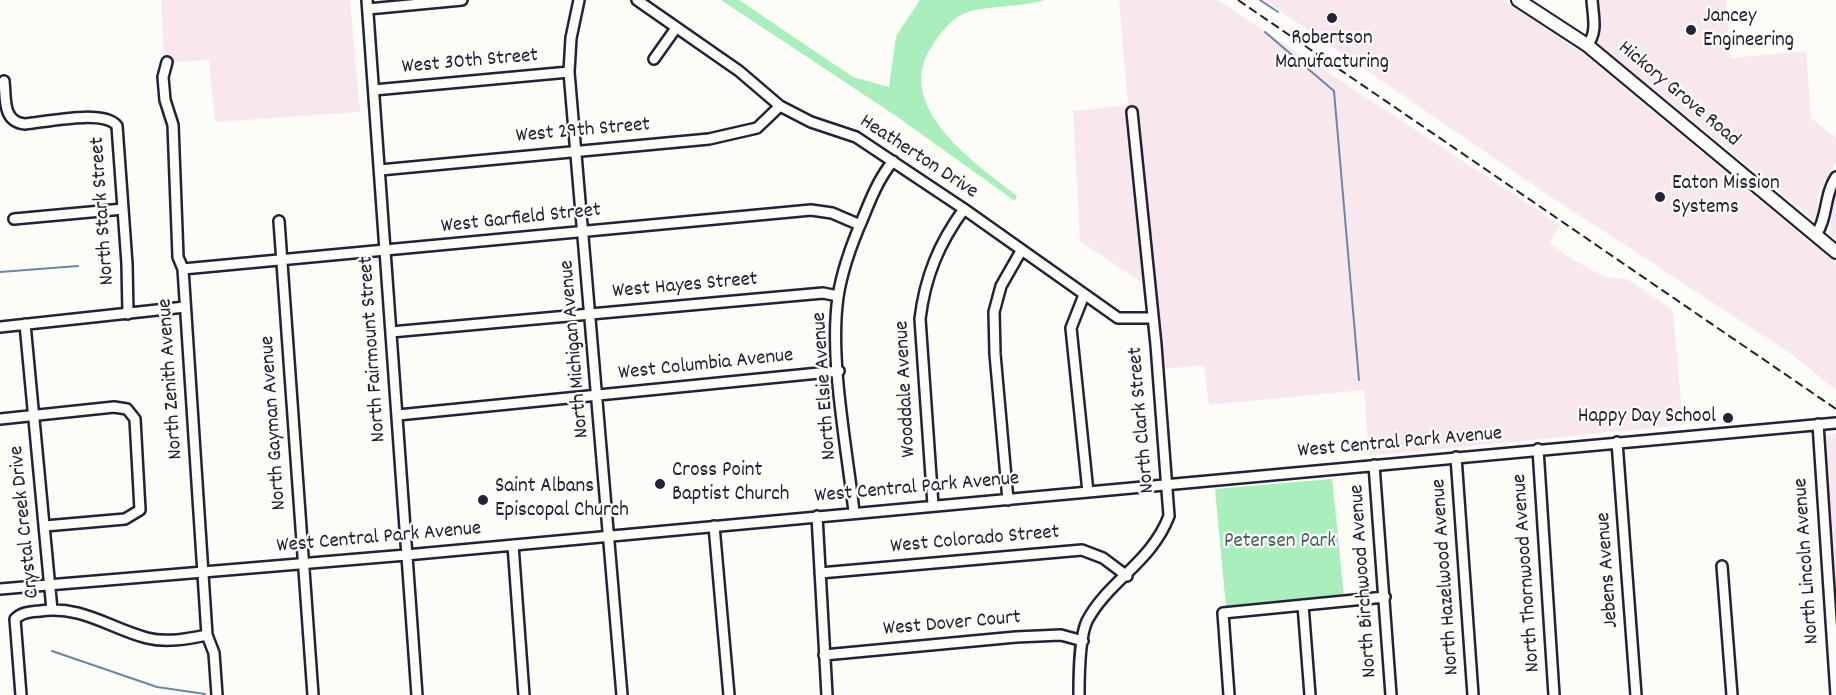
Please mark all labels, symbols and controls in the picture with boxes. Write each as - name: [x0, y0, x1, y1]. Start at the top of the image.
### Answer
- place label: Jancey Engineering: [1703, 5, 1794, 55]
- marker: Robertson Manufacturing: [1325, 11, 1339, 25]
- marker: Jancey Engineering: [1684, 23, 1698, 37]
- place label: Robertson Manufacturing: [1275, 27, 1389, 77]
- street label: Hickory Grove Road: [1612, 37, 1744, 153]
- street label: West 30th Street: [401, 44, 539, 82]
- street label: Heatherton Drive: [854, 110, 982, 206]
- street label: West 29th Street: [515, 114, 651, 150]
- street label: North Stark Street: [86, 136, 122, 286]
- place label: Eaton Mission Systems: [1672, 172, 1780, 222]
- marker: Eaton Mission Systems: [1653, 190, 1667, 204]
- street label: West Garfield Street: [440, 199, 602, 241]
- street label: North Fairmount Street: [355, 255, 393, 443]
- street label: North Michigan Avenue: [556, 259, 596, 439]
- street label: West Hayes Street: [611, 268, 759, 306]
- street label: North Zenith Avenue: [154, 298, 190, 460]
- street label: North Elsie Avenue: [808, 311, 844, 461]
- street label: Wooddale Avenue: [891, 320, 923, 458]
- street label: North Gayman Avenue: [256, 335, 294, 511]
- street label: West Columbia Avenue: [617, 344, 795, 388]
- street label: North Clark Street: [1124, 346, 1162, 494]
- place label: Happy Day School: [1578, 405, 1716, 431]
- marker: Happy Day School: [1721, 411, 1735, 425]
- street label: West Central Park Avenue: [1297, 423, 1503, 465]
- street label: Crystal Creek Drive: [5, 444, 47, 600]
- place label: Cross Point Baptist Church: [672, 459, 789, 509]
- street label: West Central Park Avenue: [814, 468, 1020, 510]
- street label: North Thornwood Avenue: [1508, 473, 1548, 673]
- place label: Saint Albans Episcopal Church: [495, 475, 629, 525]
- marker: Cross Point Baptist Church: [653, 477, 667, 491]
- street label: North Lincoln Avenue: [1790, 477, 1826, 645]
- street label: North Hazelwood Avenue: [1428, 478, 1466, 676]
- street label: North Birchwood Avenue: [1346, 484, 1384, 678]
- marker: Saint Albans Episcopal Church: [476, 493, 490, 507]
- street label: Jebens Avenue: [1592, 511, 1626, 629]
- street label: West Central Park Avenue: [276, 518, 482, 560]
- street label: West Colorado Street: [890, 521, 1060, 561]
- park label: Petersen Park: [1224, 530, 1336, 556]
- street label: West Dover Court: [882, 606, 1022, 644]

